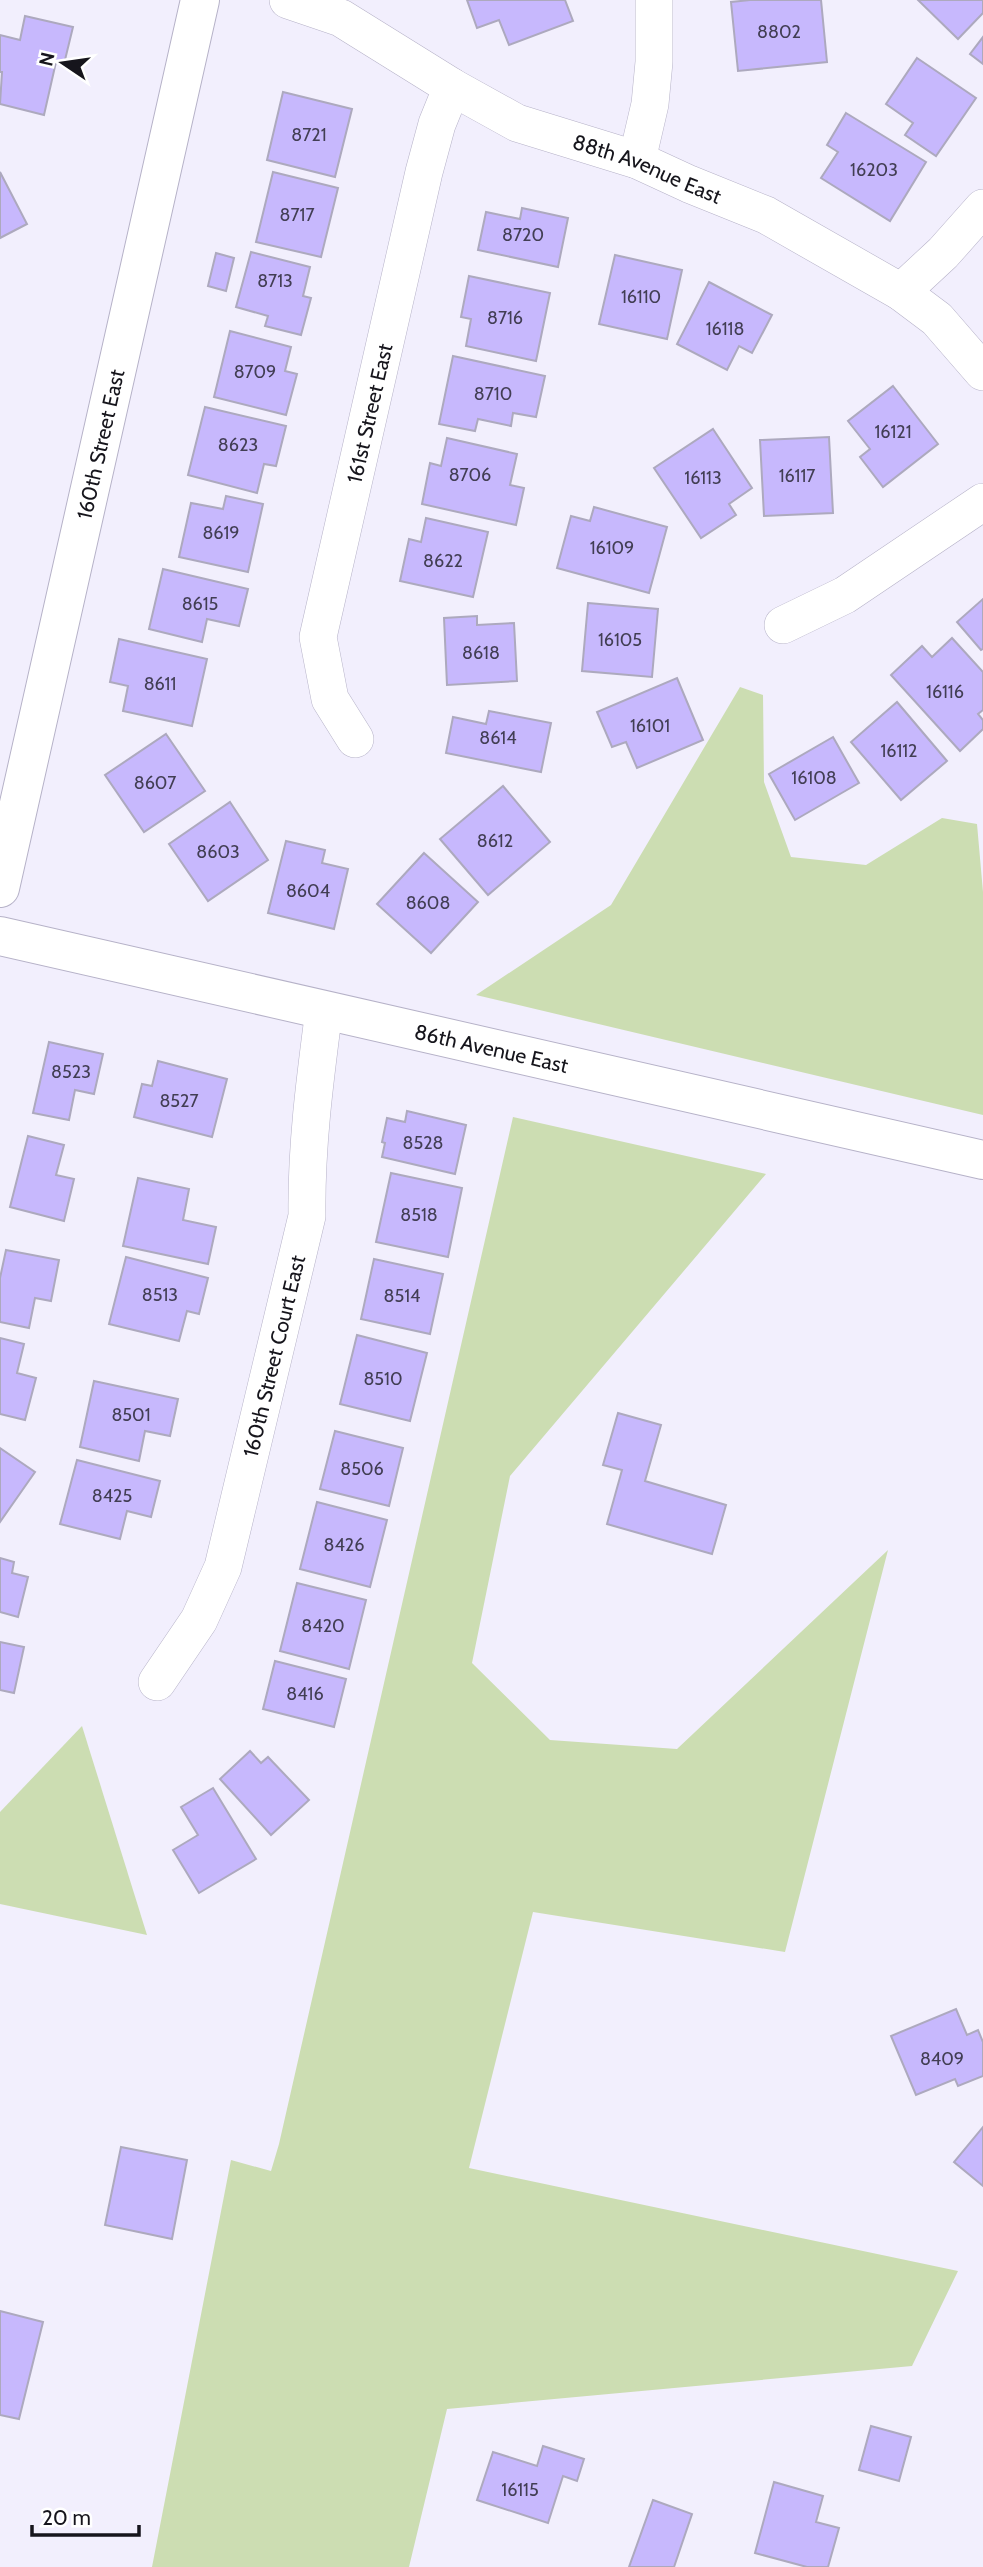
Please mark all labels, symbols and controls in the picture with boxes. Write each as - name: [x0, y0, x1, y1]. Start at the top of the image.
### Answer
- house number: 8802: [757, 21, 801, 43]
- north arrow: [28, 28, 98, 98]
- text: N: [34, 50, 60, 68]
- house number: 8721: [291, 124, 327, 146]
- street label: 88th Avenue East: [570, 129, 725, 208]
- house number: 16203: [850, 159, 898, 181]
- house number: 8717: [280, 204, 314, 226]
- house number: 8720: [502, 224, 544, 246]
- house number: 8713: [257, 270, 293, 292]
- house number: 16110: [621, 286, 661, 308]
- house number: 8716: [487, 307, 523, 329]
- house number: 16118: [706, 318, 744, 340]
- street label: 161st Street East: [341, 341, 397, 485]
- house number: 8709: [234, 361, 276, 383]
- street label: 160th Street East: [71, 367, 129, 521]
- house number: 8710: [474, 383, 512, 405]
- house number: 16121: [874, 421, 912, 443]
- house number: 8623: [218, 434, 258, 456]
- house number: 8706: [449, 464, 491, 486]
- house number: 16117: [779, 465, 815, 487]
- house number: 16113: [684, 467, 722, 489]
- house number: 8619: [202, 522, 240, 544]
- house number: 16109: [590, 537, 634, 559]
- house number: 8622: [423, 550, 463, 572]
- house number: 8615: [182, 593, 218, 615]
- house number: 16105: [598, 629, 642, 651]
- house number: 8618: [462, 642, 500, 664]
- house number: 8611: [144, 673, 176, 695]
- house number: 16116: [926, 681, 964, 703]
- house number: 16101: [630, 715, 670, 737]
- house number: 8614: [479, 727, 517, 749]
- house number: 16112: [880, 740, 918, 762]
- house number: 16108: [791, 767, 837, 789]
- house number: 8607: [134, 772, 176, 794]
- house number: 8612: [477, 830, 513, 852]
- house number: 8603: [196, 841, 240, 863]
- house number: 8604: [286, 880, 330, 902]
- house number: 8608: [406, 892, 450, 914]
- street label: 86th Avenue East: [412, 1018, 571, 1078]
- house number: 8523: [51, 1061, 91, 1083]
- house number: 8527: [159, 1090, 199, 1112]
- house number: 8528: [403, 1132, 444, 1154]
- house number: 8518: [400, 1204, 438, 1226]
- street label: 160th Street Court East: [237, 1253, 310, 1459]
- house number: 8513: [142, 1284, 178, 1306]
- house number: 8514: [384, 1285, 420, 1307]
- house number: 8510: [363, 1368, 403, 1390]
- house number: 8501: [111, 1404, 151, 1426]
- house number: 8506: [340, 1458, 384, 1480]
- house number: 8425: [92, 1485, 132, 1507]
- house number: 8426: [324, 1534, 364, 1556]
- house number: 8420: [301, 1615, 345, 1637]
- house number: 8416: [286, 1683, 324, 1705]
- house number: 8409: [920, 2048, 964, 2070]
- house number: 16115: [501, 2479, 539, 2501]
- scale bar: [32, 2494, 138, 2538]
- text: 20 m: [42, 2505, 91, 2530]

